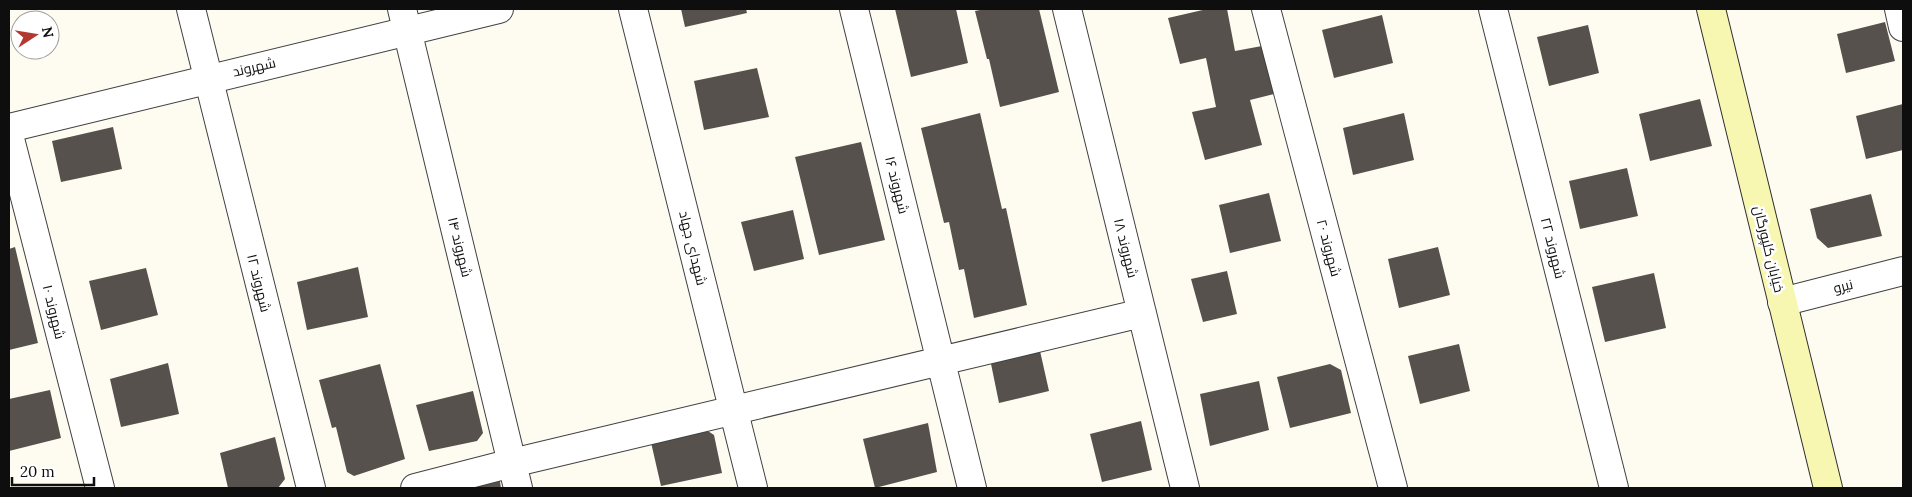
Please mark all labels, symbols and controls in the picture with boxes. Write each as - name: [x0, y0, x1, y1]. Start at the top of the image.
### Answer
- north arrow: [10, 10, 60, 60]
- text: N: [38, 25, 58, 40]
- street label: شهروند: [231, 53, 277, 81]
- street label: شهروند ۱۶: [881, 154, 913, 216]
- street label: خیابان کلپورگان: [1749, 204, 1788, 294]
- street label: شهدای جهاد: [675, 209, 711, 287]
- street label: شهروند ۱۴: [444, 215, 476, 279]
- street label: شهروند ۱۸: [1110, 216, 1142, 280]
- street label: شهروند ۲۲: [1537, 216, 1569, 280]
- street label: شهروند ۲۰: [1313, 217, 1345, 279]
- street label: شهروند ۱۲: [243, 252, 275, 314]
- street label: نیرو: [1831, 275, 1855, 297]
- street label: شهروند ۱۰: [39, 283, 69, 341]
- scale bar: [12, 454, 95, 486]
- text: 20 m: [20, 462, 55, 481]

